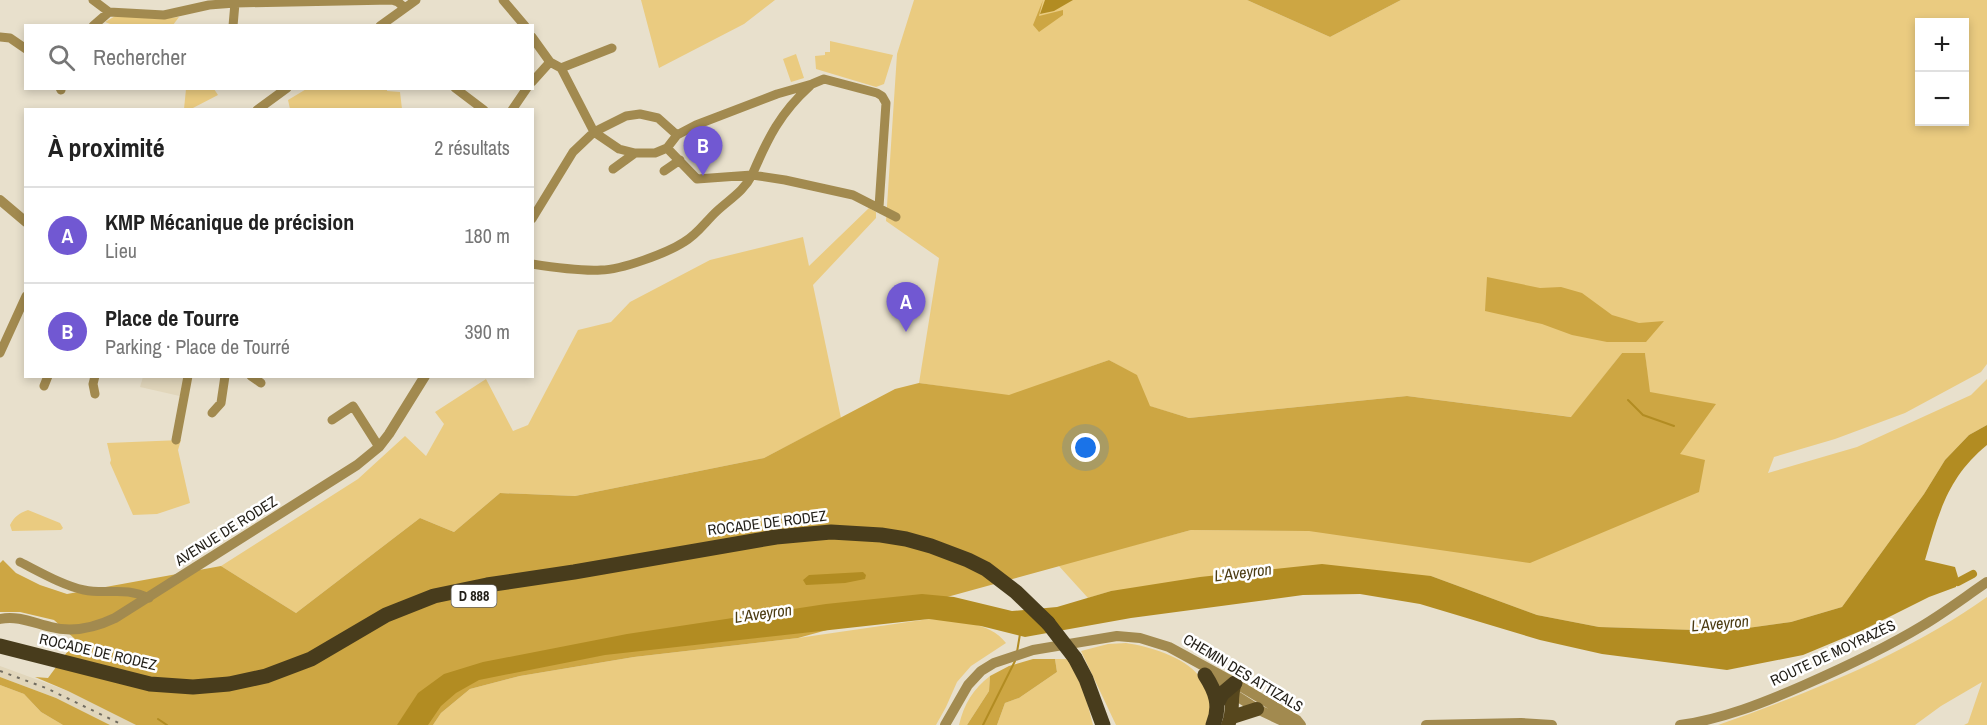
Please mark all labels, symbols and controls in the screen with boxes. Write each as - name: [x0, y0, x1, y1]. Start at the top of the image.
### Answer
- map controls: [1915, 18, 1969, 126]
- button: +: [1915, 18, 1969, 72]
- search box: [24, 24, 534, 90]
- icon: search: [45, 41, 78, 74]
- text: Rechercher: [93, 42, 186, 72]
- button: −: [1915, 72, 1969, 126]
- pin: B: [684, 126, 722, 176]
- text: À proximité: [48, 130, 165, 165]
- text: 2 résultats: [434, 134, 510, 161]
- text: KMP Mécanique de précision: [105, 207, 354, 237]
- text: A: [62, 222, 73, 249]
- text: 180 m: [464, 222, 510, 249]
- text: Lieu: [105, 237, 137, 264]
- pin: A: [886, 282, 926, 332]
- text: Place de Tourre: [105, 303, 239, 333]
- text: B: [62, 318, 73, 345]
- text: 390 m: [464, 318, 510, 345]
- text: Parking · Place de Tourré: [105, 333, 290, 360]
- your location: [1071, 433, 1100, 462]
- street label: AVENUE DE RODEZ: [170, 491, 281, 571]
- street label: ROCADE DE RODEZ: [706, 505, 828, 540]
- water label: L'Aveyron: [1213, 558, 1273, 586]
- road number: D 888: [452, 585, 496, 607]
- water label: L'Aveyron: [733, 598, 793, 628]
- water label: L'Aveyron: [1690, 610, 1750, 636]
- street label: ROUTE DE MOYRAZÈS: [1767, 614, 1899, 691]
- street label: ROCADE DE RODEZ: [37, 628, 159, 675]
- street label: CHEMIN DES ATTIZALS: [1179, 628, 1307, 717]

